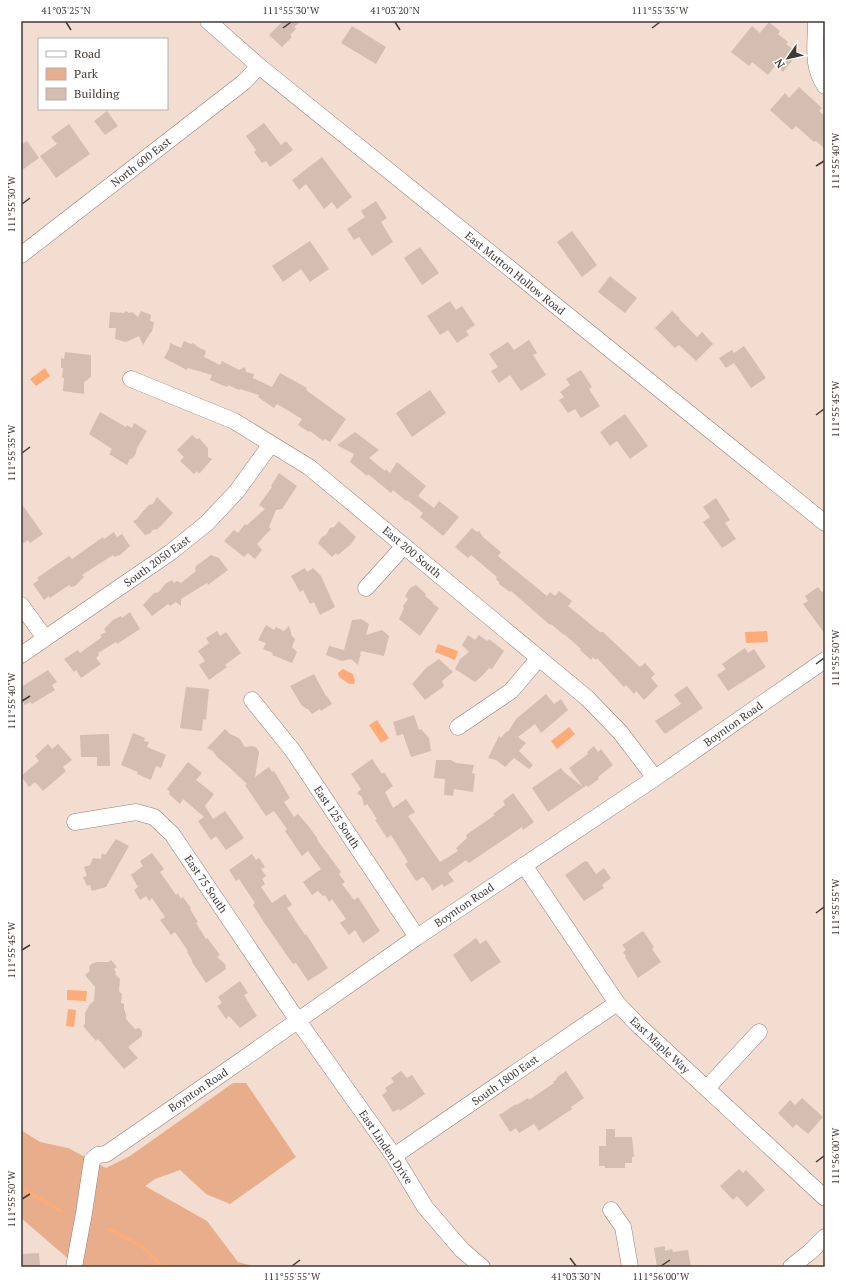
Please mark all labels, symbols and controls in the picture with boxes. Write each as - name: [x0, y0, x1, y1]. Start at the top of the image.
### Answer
- text: 41°03'25"N: [41, 4, 91, 17]
- text: 111°55'30"W: [263, 4, 320, 17]
- text: 41°03'20"N: [370, 4, 420, 17]
- text: 111°55'35"W: [632, 4, 689, 17]
- legend: [38, 38, 168, 110]
- north arrow: [768, 38, 808, 78]
- text: Road: [74, 46, 101, 61]
- text: N: [771, 56, 788, 71]
- text: Park: [74, 66, 99, 81]
- text: Building: [74, 86, 120, 101]
- text: 111°55'40"W: [829, 132, 842, 189]
- street label: North 600 East: [108, 134, 174, 190]
- text: 111°55'30"W: [5, 175, 18, 232]
- street label: East Mutton Hollow Road: [462, 228, 568, 318]
- text: 111°55'45"W: [829, 380, 842, 437]
- text: 111°55'35"W: [5, 424, 18, 481]
- street label: East 200 South: [380, 523, 445, 581]
- street label: South 2050 East: [121, 532, 193, 590]
- text: 111°55'50"W: [829, 629, 842, 686]
- text: 111°55'40"W: [5, 672, 18, 729]
- street label: Boynton Road: [701, 699, 765, 749]
- street label: East 125 South: [311, 783, 363, 851]
- street label: East 75 South: [182, 852, 231, 916]
- text: 111°55'55"W: [829, 878, 842, 935]
- street label: Boynton Road: [432, 880, 496, 930]
- text: 111°55'45"W: [5, 921, 18, 978]
- street label: East Maple Way: [627, 1014, 693, 1077]
- street label: South 1800 East: [469, 1052, 541, 1108]
- street label: Boynton Road: [166, 1065, 230, 1115]
- street label: East Linden Drive: [356, 1107, 416, 1187]
- text: 111°56'00"W: [829, 1127, 842, 1184]
- text: 111°55'50"W: [5, 1170, 18, 1227]
- text: 111°55'55"W: [264, 1270, 321, 1283]
- text: 41°03'30"N: [551, 1270, 601, 1283]
- text: 111°56'00"W: [633, 1270, 690, 1283]

